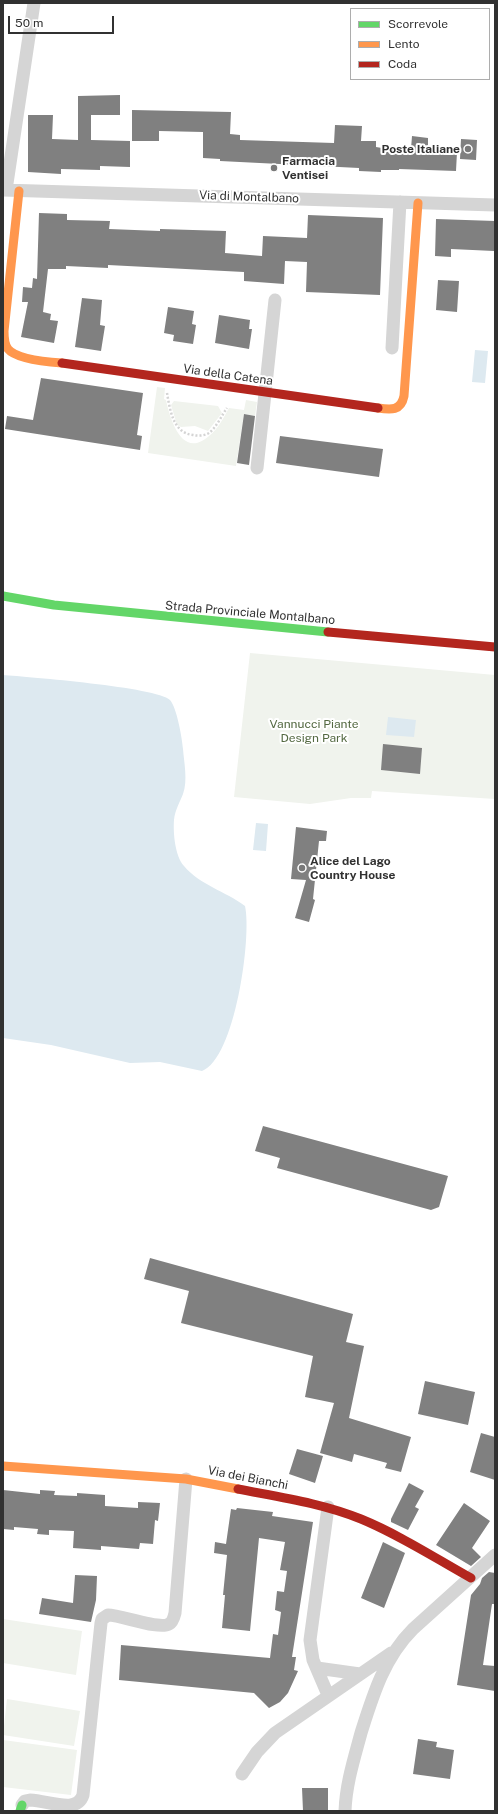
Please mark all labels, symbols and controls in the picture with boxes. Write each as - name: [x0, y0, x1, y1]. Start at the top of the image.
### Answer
- scale bar: [10, 8, 116, 34]
- legend: [350, 8, 490, 80]
- text: 50 m: [15, 16, 43, 30]
- text: Scorrevole: [388, 17, 448, 31]
- text: Lento: [388, 37, 419, 51]
- text: Coda: [388, 57, 417, 71]
- place label: Poste Italiane: [382, 142, 460, 156]
- marker: Poste Italiane: [463, 144, 473, 154]
- place label: Farmacia Ventisei: [282, 154, 335, 182]
- marker: Farmacia Ventisei: [269, 163, 279, 173]
- street label: Via di Montalbano: [199, 188, 299, 206]
- street label: Via della Catena: [182, 362, 274, 388]
- street label: Strada Provinciale Montalbano: [164, 598, 336, 628]
- park label: Vannucci Piante Design Park: [269, 717, 359, 745]
- place label: Alice del Lago Country House: [310, 854, 395, 882]
- marker: Alice del Lago Country House: [297, 863, 307, 873]
- street label: Via dei Bianchi: [207, 1463, 289, 1493]

